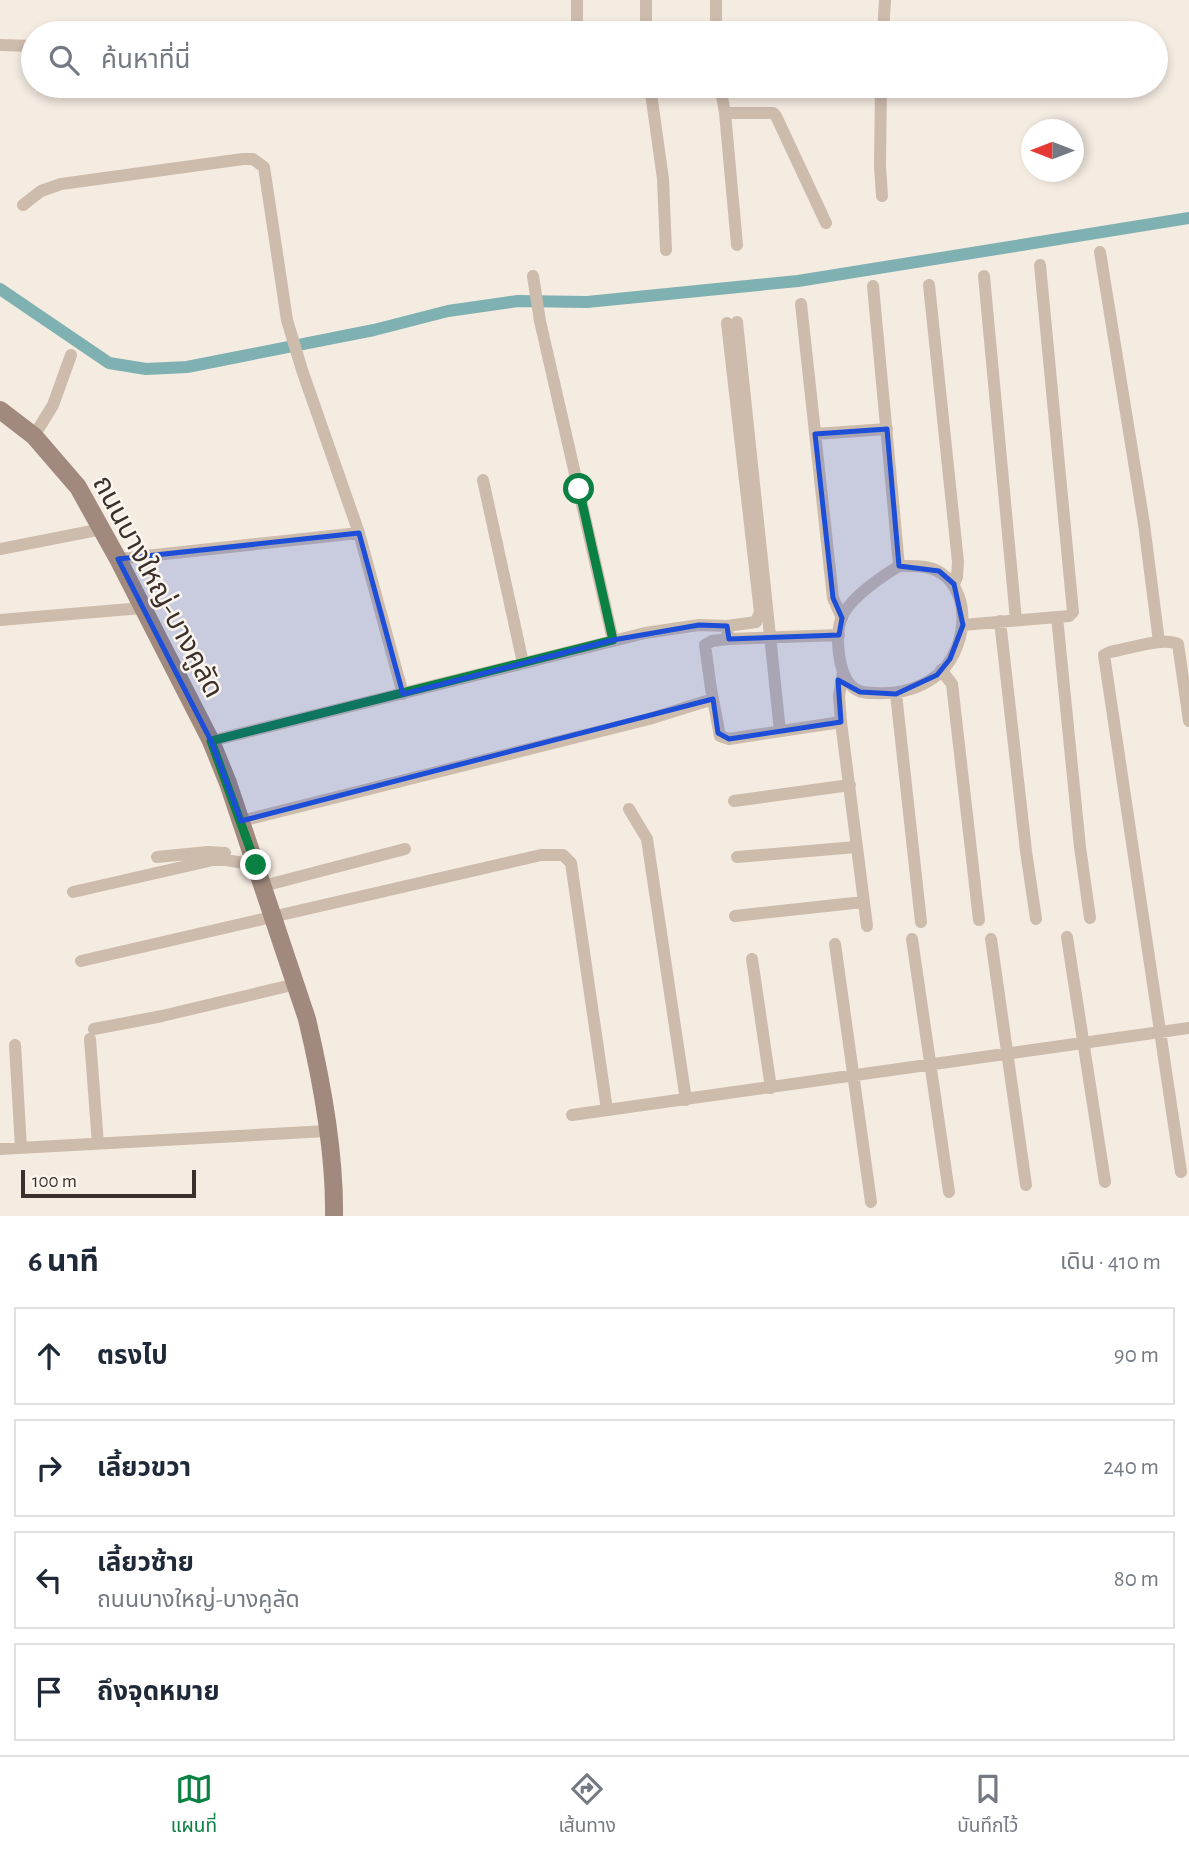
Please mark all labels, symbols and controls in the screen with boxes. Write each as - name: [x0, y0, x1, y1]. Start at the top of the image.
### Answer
- search box: [21, 21, 1168, 98]
- icon: search: [45, 41, 83, 79]
- text: ค้นหาที่นี่: [101, 47, 191, 73]
- north arrow: [1021, 119, 1084, 182]
- street label: ถนนบางใหญ่-บางคูลัด: [85, 470, 230, 703]
- route start: [563, 473, 594, 504]
- route end: [240, 849, 271, 880]
- scale bar: [21, 1167, 196, 1199]
- text: 100 m: [32, 1172, 77, 1191]
- text: 6 นาที: [28, 1247, 99, 1277]
- text: เดิน · 410 m: [1060, 1251, 1161, 1274]
- icon: ahead: [30, 1337, 68, 1375]
- text: ตรงไป: [97, 1343, 168, 1369]
- text: 90 m: [1114, 1344, 1159, 1367]
- icon: right: [30, 1449, 68, 1487]
- text: เลี้ยวขวา: [97, 1455, 191, 1481]
- text: 240 m: [1103, 1456, 1159, 1479]
- text: เลี้ยวซ้าย: [97, 1550, 194, 1576]
- icon: left: [30, 1561, 68, 1599]
- text: 80 m: [1114, 1568, 1159, 1591]
- text: ถนนบางใหญ่-บางคูลัด: [97, 1589, 300, 1612]
- icon: arrive: [30, 1673, 68, 1711]
- text: ถึงจุดหมาย: [97, 1679, 220, 1705]
- tab: แผนที่: [171, 1770, 217, 1841]
- tab: เส้นทาง: [558, 1770, 616, 1841]
- tab: บันทึกไว้: [957, 1770, 1018, 1841]

